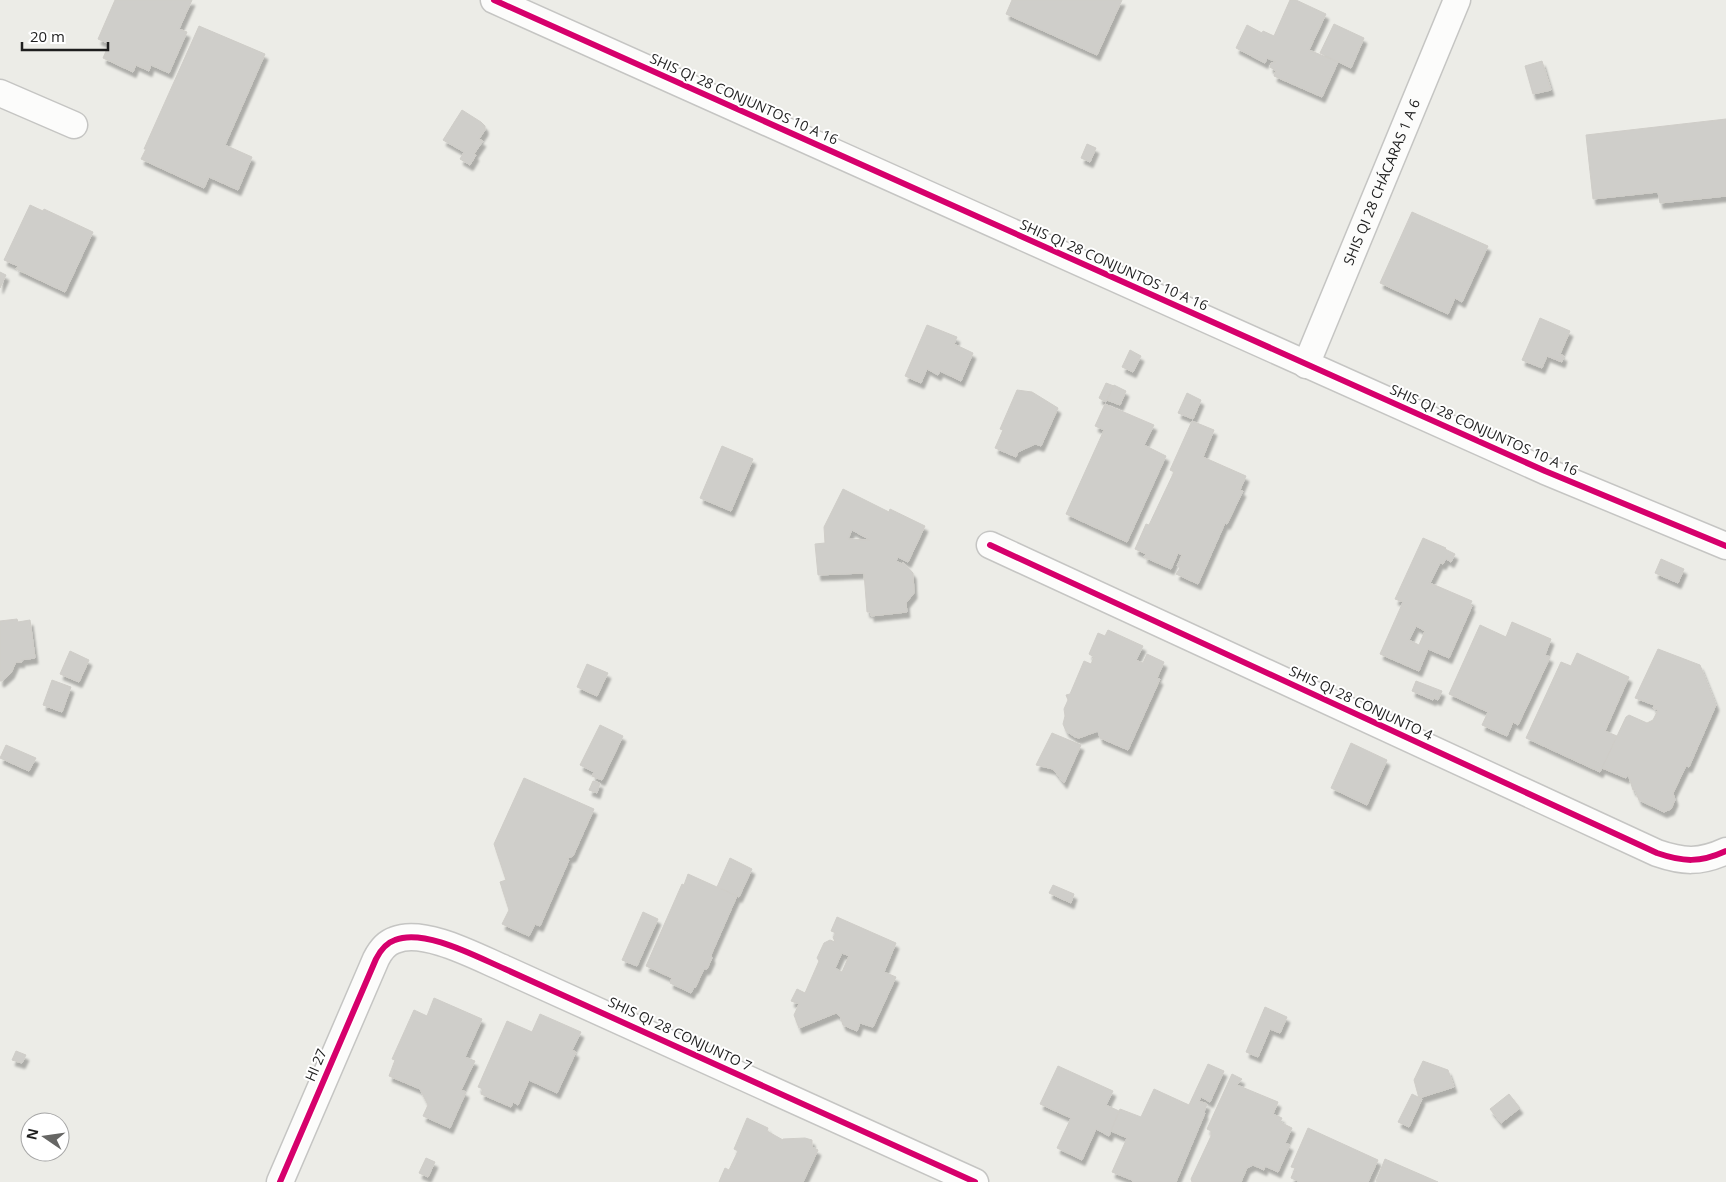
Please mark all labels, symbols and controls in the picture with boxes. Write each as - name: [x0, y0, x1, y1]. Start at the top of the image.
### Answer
- scale bar: [22, 20, 109, 52]
- text: 20 m: [30, 26, 65, 46]
- street label: SHIS QI 28 CONJUNTOS 10 A 16: [647, 48, 841, 149]
- street label: SHIS QI 28 CHÁCARAS 1 A 6: [1338, 96, 1424, 268]
- street label: SHIS QI 28 CONJUNTOS 10 A 16: [1017, 214, 1211, 315]
- street label: SHIS QI 28 CONJUNTOS 10 A 16: [1387, 379, 1581, 480]
- street label: SHIS QI 28 CONJUNTO 4: [1286, 661, 1436, 744]
- street label: SHIS QI 28 CONJUNTO 7: [605, 992, 755, 1075]
- street label: HI 27: [300, 1045, 331, 1084]
- north arrow: [20, 1112, 70, 1162]
- text: N: [21, 1126, 42, 1142]

